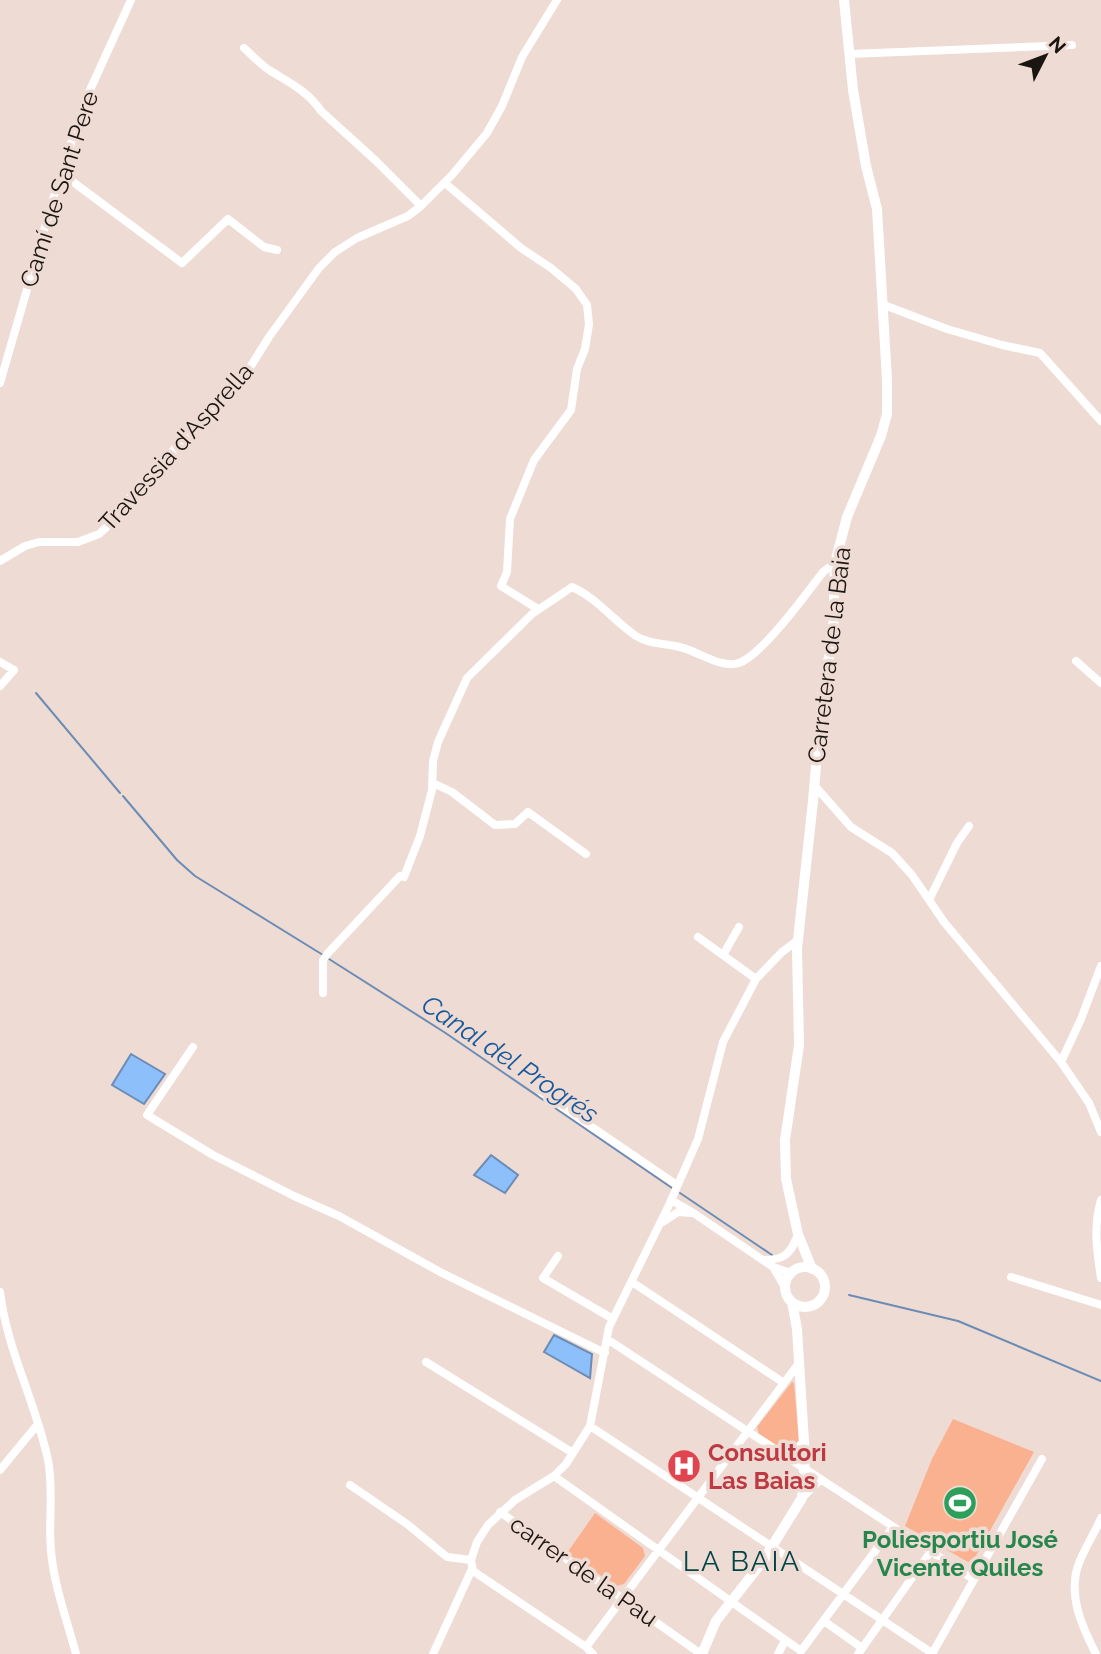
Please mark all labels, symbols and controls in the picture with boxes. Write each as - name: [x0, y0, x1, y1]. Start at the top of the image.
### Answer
- north arrow: [1010, 21, 1080, 91]
- text: N: [1045, 32, 1071, 57]
- street label: Camí de Sant Pere: [14, 87, 104, 291]
- street label: Travessia d'Asprella: [93, 357, 259, 537]
- street label: Carretera de la Baia: [801, 545, 857, 765]
- water label: Canal del Progrés: [416, 989, 604, 1129]
- place label: Consultori Las Baias: [708, 1438, 827, 1495]
- hospital icon: Consultori Las Baias: [665, 1447, 703, 1485]
- sports icon: Poliesportiu José Vicente Quiles: [941, 1484, 979, 1522]
- street label: carrer de la Pau: [505, 1509, 663, 1633]
- place label: Poliesportiu José Vicente Quiles: [862, 1525, 1058, 1582]
- district label: LA BAIA: [683, 1545, 801, 1578]

